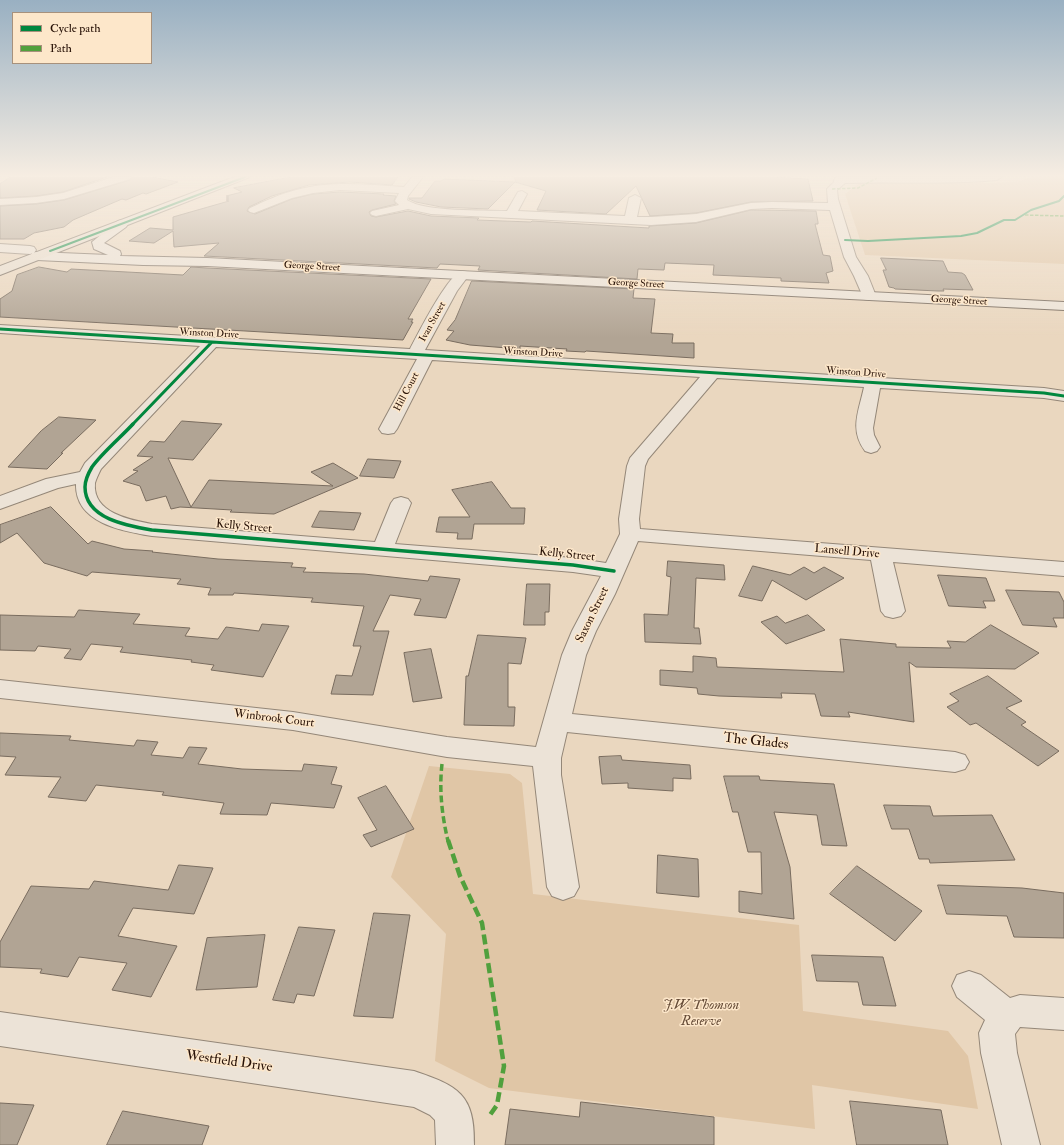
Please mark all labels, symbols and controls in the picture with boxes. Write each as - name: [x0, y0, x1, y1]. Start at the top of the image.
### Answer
- legend: [12, 12, 152, 64]
- text: Cycle path: [50, 21, 100, 36]
- text: Path: [50, 41, 72, 56]
- street label: George Street: [284, 260, 340, 274]
- street label: George Street: [608, 277, 664, 291]
- street label: George Street: [931, 294, 987, 308]
- street label: Ivan Street: [417, 300, 449, 344]
- street label: Winston Drive: [179, 326, 239, 342]
- street label: Winston Drive: [503, 345, 563, 361]
- street label: Winston Drive: [826, 365, 886, 381]
- street label: Hill Court: [392, 370, 422, 414]
- street label: Kelly Street: [215, 517, 273, 537]
- street label: Lansell Drive: [814, 542, 880, 562]
- street label: Kelly Street: [538, 545, 596, 565]
- street label: Saxon Street: [573, 585, 613, 645]
- street label: Winbrook Court: [233, 707, 315, 731]
- street label: The Glades: [723, 730, 789, 754]
- park label: J.W. Thomson Reserve: [663, 998, 739, 1030]
- street label: Westfield Drive: [185, 1048, 273, 1076]

